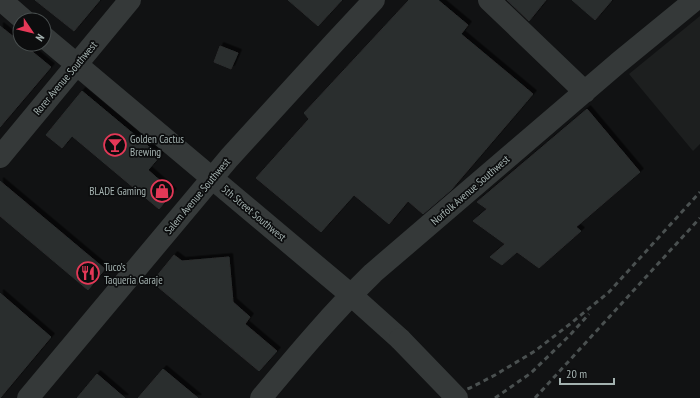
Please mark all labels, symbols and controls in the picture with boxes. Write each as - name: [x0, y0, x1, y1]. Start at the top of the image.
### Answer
- north arrow: [12, 12, 52, 52]
- text: N: [33, 31, 48, 44]
- street label: Rorer Avenue Southwest: [30, 38, 100, 118]
- bar icon: Golden Cactus Brewing: [102, 132, 128, 158]
- place label: Golden Cactus Brewing: [130, 132, 184, 159]
- street label: Norfolk Avenue Southwest: [428, 152, 512, 228]
- street label: Salem Avenue Southwest: [161, 155, 233, 237]
- shop icon: BLADE Gaming: [149, 178, 175, 204]
- street label: 5th Street Southwest: [219, 182, 289, 244]
- place label: BLADE Gaming: [89, 184, 146, 198]
- restaurant icon: Tuco’s Taqueria Garaje: [75, 260, 101, 286]
- place label: Tuco’s Taqueria Garaje: [104, 260, 163, 287]
- scale bar: [560, 360, 614, 386]
- text: 20 m: [566, 366, 587, 381]

